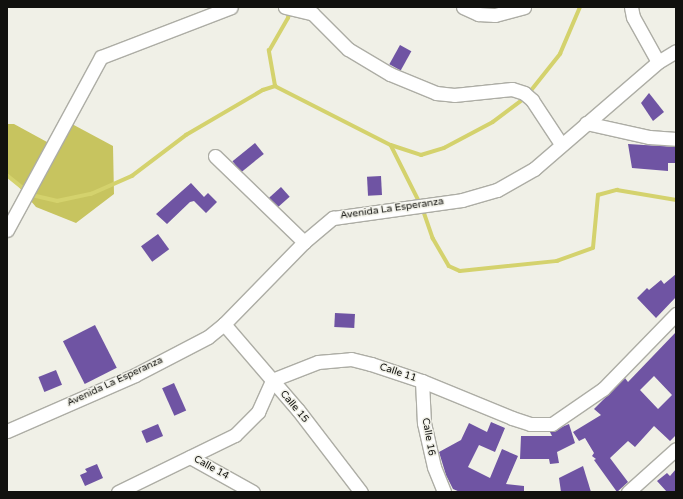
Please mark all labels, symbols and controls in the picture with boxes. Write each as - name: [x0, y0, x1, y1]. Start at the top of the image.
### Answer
- street label: Avenida La Esperanza: [340, 196, 444, 222]
- street label: Avenida La Esperanza: [65, 355, 165, 409]
- street label: Calle 11: [378, 361, 418, 385]
- street label: Calle 15: [277, 388, 311, 426]
- street label: Calle 16: [419, 417, 437, 457]
- street label: Calle 14: [191, 453, 231, 483]

